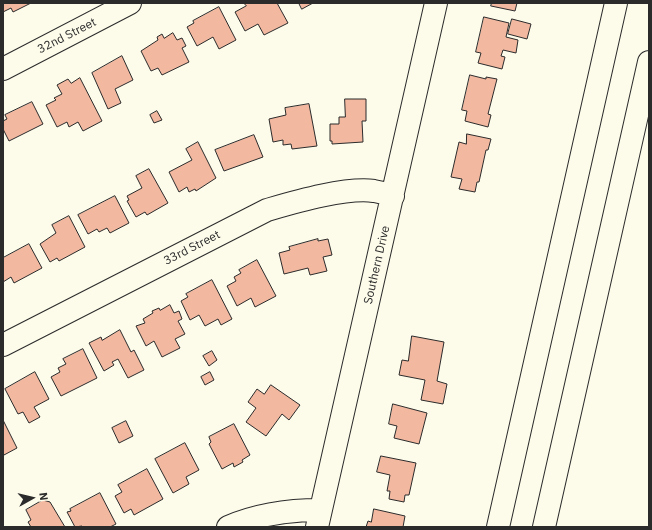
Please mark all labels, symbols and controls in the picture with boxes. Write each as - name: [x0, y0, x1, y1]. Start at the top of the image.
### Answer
- street label: 32nd Street: [35, 15, 99, 57]
- street label: Southern Drive: [361, 224, 393, 306]
- street label: 33rd Street: [161, 228, 223, 268]
- north arrow: [12, 478, 52, 518]
- text: N: [36, 491, 51, 501]

